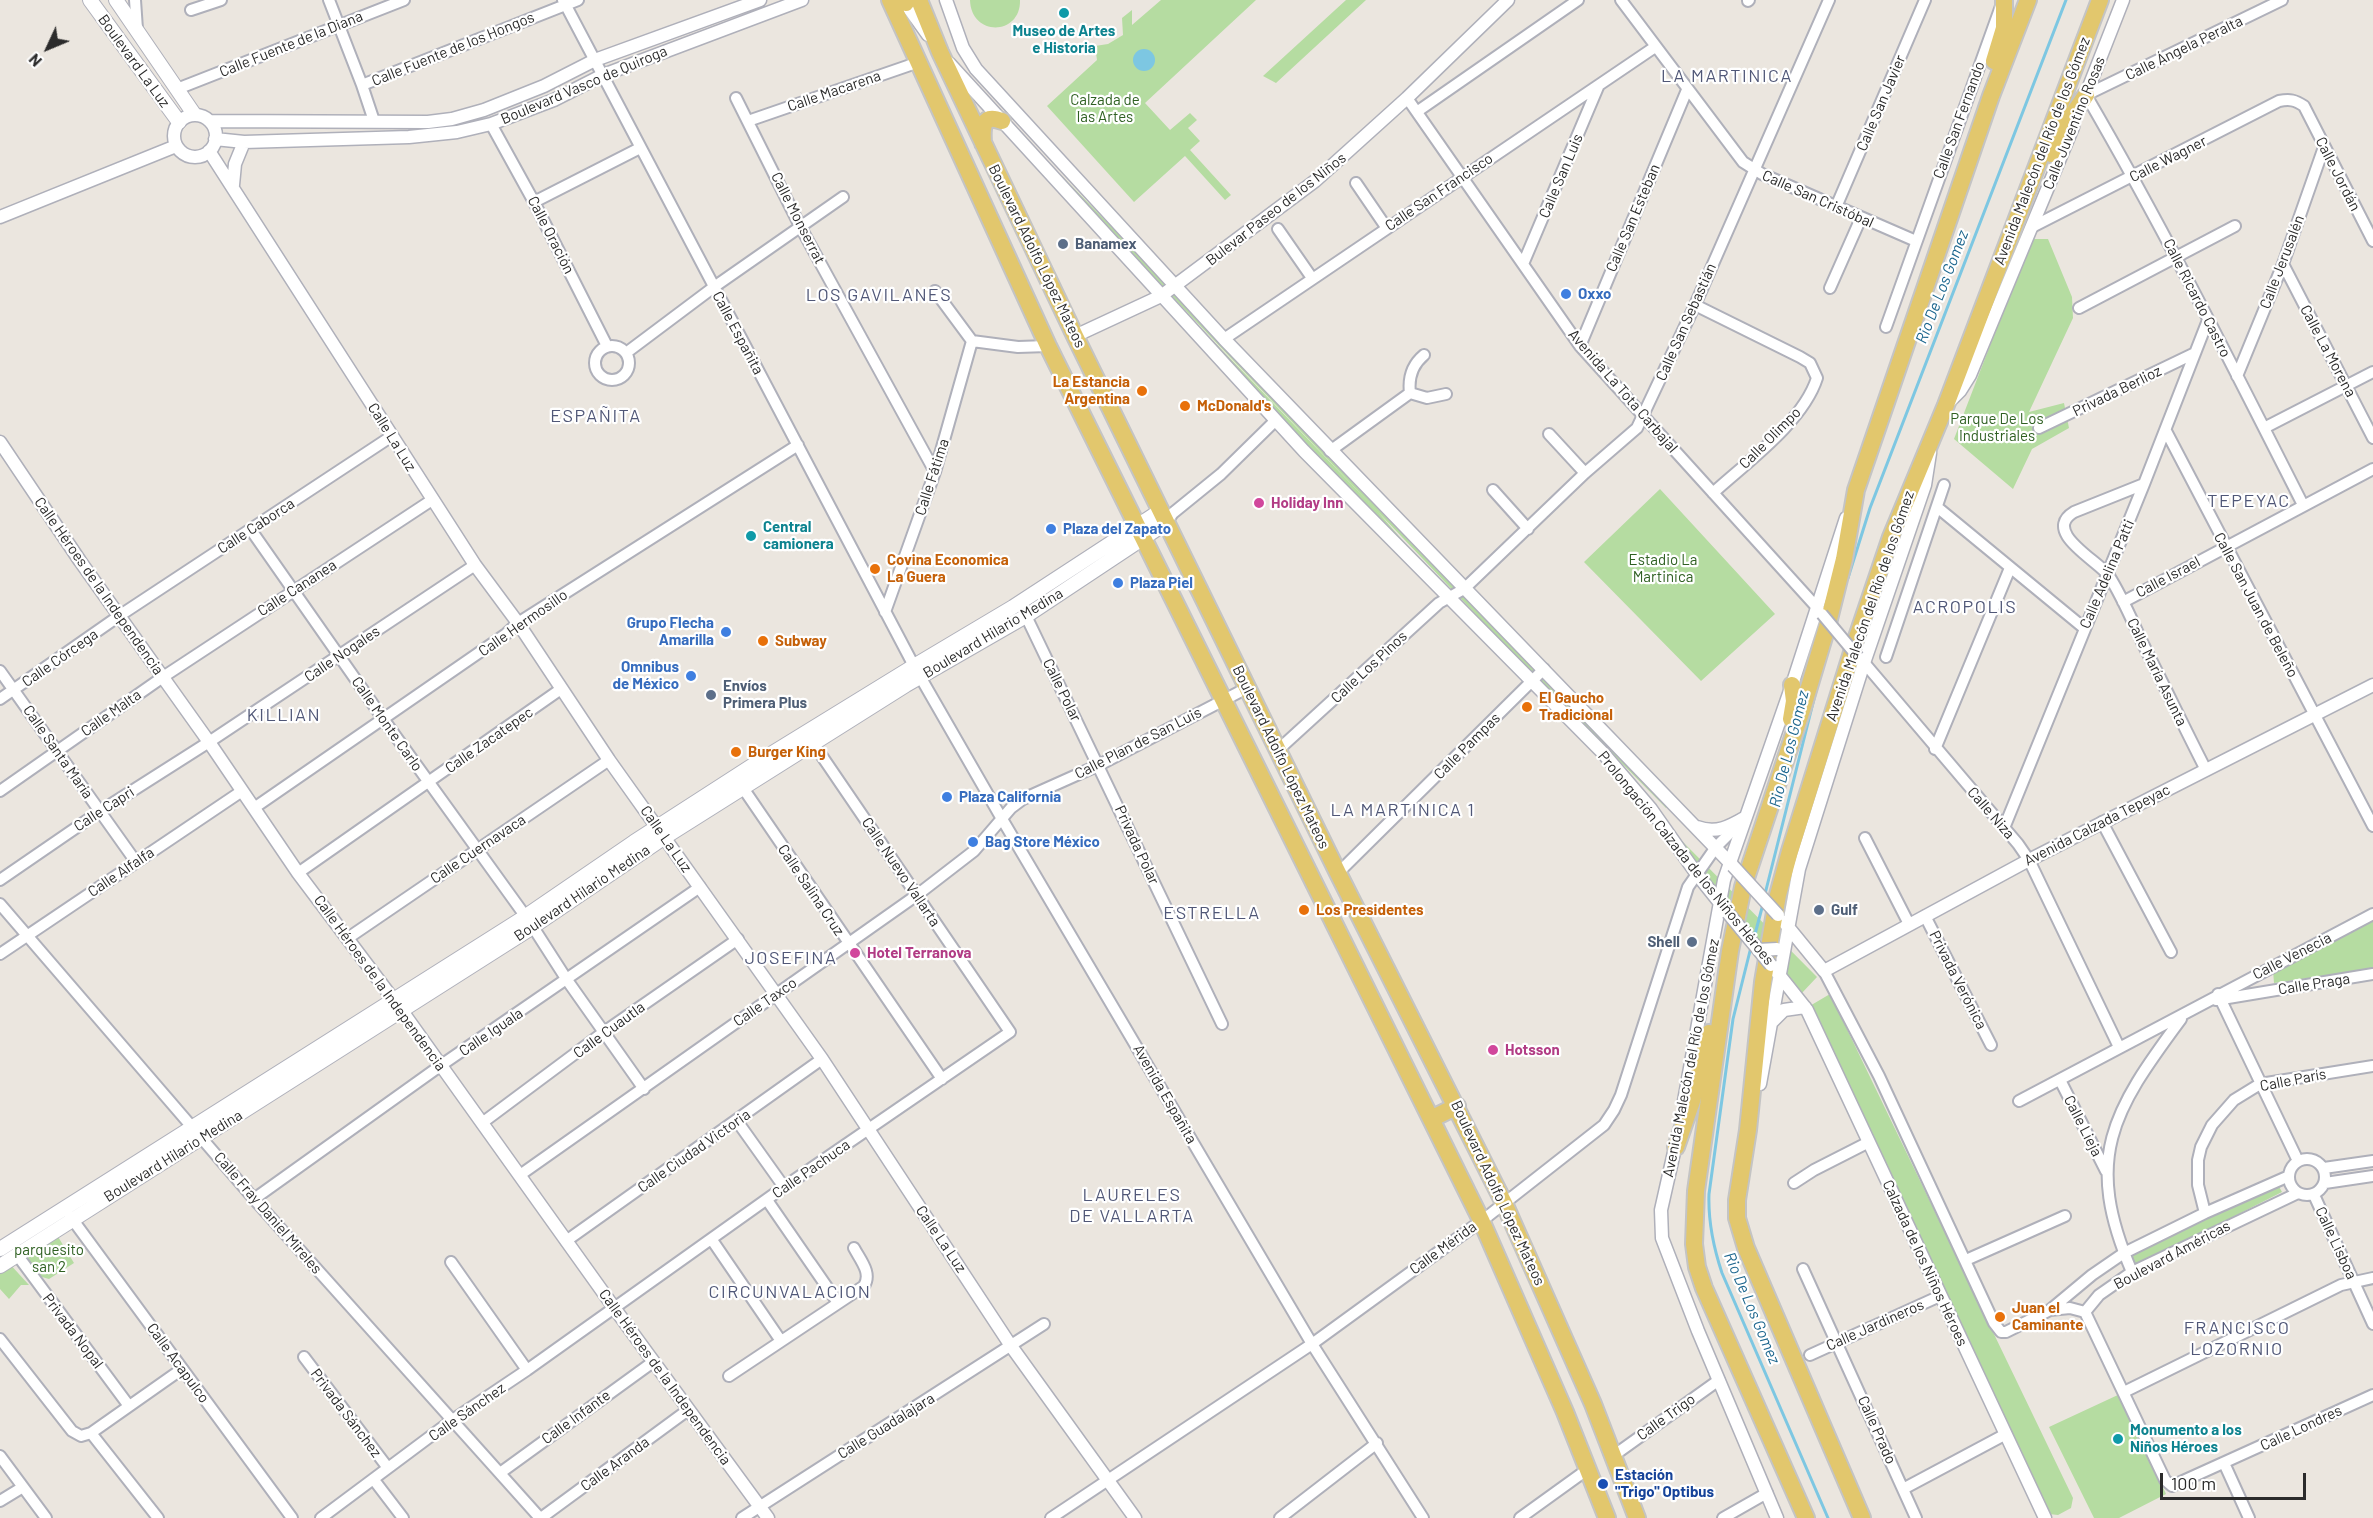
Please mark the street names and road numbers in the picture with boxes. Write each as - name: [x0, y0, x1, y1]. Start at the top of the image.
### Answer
- street label: Calle Fuente de la Diana: [217, 7, 365, 81]
- street label: Calle Fuente de los Hongos: [369, 8, 537, 90]
- street label: Boulevard La Luz: [94, 11, 174, 111]
- street label: Calle Ángela Peralta: [2122, 12, 2246, 84]
- street label: Avenida Malecón del Río de los Gómez: [1990, 35, 2094, 267]
- street label: Boulevard Vasco de Quiroga: [498, 42, 670, 128]
- street label: Calle San Javier: [1853, 52, 1909, 154]
- street label: Calle Juventino Rosas: [2039, 54, 2109, 192]
- street label: Calle San Fernando: [1929, 59, 1989, 181]
- street label: Calle Macarena: [785, 67, 883, 115]
- street label: Calle San Luis: [1535, 131, 1587, 221]
- street label: Calle Wagner: [2126, 132, 2210, 186]
- street label: Calle Jordán: [2312, 134, 2364, 214]
- street label: Bulevar Paseo de los Niños: [1202, 149, 1350, 269]
- street label: Calle San Francisco: [1382, 149, 1496, 235]
- street label: Boulevard Adolfo López Mateos: [985, 161, 1089, 351]
- street label: Calle San Esteban: [1602, 161, 1664, 275]
- street label: Calle San Cristóbal: [1759, 166, 1877, 232]
- street label: Calle Monserrat: [767, 169, 829, 267]
- street label: Calle Oración: [524, 193, 578, 277]
- street label: Calle Jerusalén: [2256, 213, 2308, 311]
- street label: Calle Ricardo Castro: [2159, 236, 2235, 360]
- street label: Calle San Sebastián: [1652, 260, 1720, 384]
- street label: Calle Españita: [708, 288, 768, 378]
- street label: Calle La Morena: [2296, 302, 2360, 400]
- street label: Avenida La Tota Carbajal: [1564, 325, 1682, 457]
- street label: Privada Berlioz: [2070, 362, 2164, 420]
- street label: Calle La Luz: [364, 400, 420, 474]
- street label: Calle Olimpo: [1735, 403, 1805, 473]
- street label: Calle Fátima: [911, 436, 953, 518]
- street label: Avenida Malecón del Río de los Gómez: [1822, 488, 1918, 724]
- street label: Calle Héroes de la Independencia: [31, 494, 167, 678]
- street label: Calle Caborca: [214, 494, 298, 558]
- street label: Calle Adelina Patti: [2076, 517, 2138, 631]
- street label: Calle San Juan de Beleño: [2210, 529, 2302, 681]
- street label: Calle Israel: [2133, 553, 2203, 601]
- street label: Calle Cananea: [254, 556, 340, 620]
- street label: Boulevard Hilario Medina: [920, 584, 1066, 682]
- street label: Calle Hermosillo: [475, 586, 571, 660]
- street label: Calle María Asunta: [2123, 615, 2191, 729]
- street label: Calle Nogales: [301, 622, 383, 686]
- street label: Calle Córcega: [19, 625, 101, 691]
- street label: Calle Los Pinos: [1327, 627, 1411, 707]
- street label: Calle Polar: [1039, 656, 1085, 724]
- street label: Boulevard Adolfo López Mateos: [1229, 662, 1333, 852]
- street label: Calle Monte Carlo: [348, 673, 426, 775]
- street label: Calle Malta: [77, 686, 145, 740]
- street label: Calle Santa María: [19, 702, 97, 802]
- street label: Calle Zacatepec: [442, 703, 536, 777]
- street label: Calle Plan de San Luis: [1072, 703, 1204, 783]
- street label: Calle Pampas: [1430, 709, 1504, 783]
- street label: Prolongación Calzada de los Niños Héroes: [1594, 747, 1778, 969]
- street label: Avenida Calzada Tepeyac: [2021, 780, 2173, 870]
- street label: Calle Capri: [70, 783, 138, 835]
- street label: Calle Niza: [1964, 783, 2018, 843]
- street label: Calle La Luz: [637, 802, 695, 876]
- street label: Privada Polar: [1111, 803, 1163, 887]
- street label: Calle Cuernavaca: [427, 811, 529, 887]
- street label: Calle Nuevo Vallarta: [858, 814, 944, 930]
- street label: Boulevard Hilario Medina: [511, 841, 653, 945]
- street label: Calle Salina Cruz: [774, 841, 848, 939]
- street label: Calle Alfalfa: [84, 843, 158, 901]
- street label: Calle Héroes de la Independencia: [310, 892, 450, 1074]
- street label: Privada Verónica: [1925, 928, 1991, 1032]
- street label: Calle Venecia: [2250, 928, 2334, 984]
- street label: Avenida Malecón del Río de los Gómez: [1659, 937, 1723, 1179]
- street label: Calle Praga: [2277, 969, 2351, 999]
- street label: Calle Taxco: [730, 974, 800, 1030]
- street label: Calle Cuautla: [570, 998, 648, 1062]
- street label: Calle Iguala: [456, 1004, 526, 1060]
- street label: Avenida Españita: [1129, 1041, 1201, 1147]
- street label: Calle París: [2258, 1065, 2328, 1095]
- street label: Calle Lieja: [2060, 1092, 2106, 1160]
- street label: Boulevard Adolfo López Mateos: [1447, 1098, 1549, 1288]
- street label: Calle Ciudad Victoria: [634, 1105, 754, 1197]
- street label: Boulevard Hilario Medina: [100, 1106, 246, 1206]
- street label: Calle Pachuca: [769, 1136, 853, 1202]
- street label: Calle Fray Daniel Mireles: [210, 1148, 326, 1278]
- street label: Calzada de los Niños Héroes: [1879, 1177, 1971, 1349]
- street label: Calle La Luz: [912, 1202, 970, 1276]
- street label: Calle Lisboa: [2311, 1204, 2361, 1282]
- street label: Boulevard Américas: [2111, 1217, 2233, 1293]
- street label: Calle Mérida: [1406, 1218, 1480, 1278]
- street label: Calle Héroes de la Independencia: [595, 1286, 735, 1468]
- street label: Privada Nopal: [39, 1290, 107, 1372]
- street label: Calle Jardineros: [1823, 1295, 1927, 1355]
- street label: Calle Acapulco: [143, 1319, 213, 1407]
- street label: Privada Sánchez: [307, 1365, 385, 1461]
- street label: Calle Sánchez: [425, 1379, 509, 1445]
- street label: Calle Infante: [538, 1386, 614, 1448]
- street label: Calle Guadalajara: [834, 1389, 938, 1463]
- street label: Calle Trigo: [1633, 1390, 1699, 1444]
- street label: Calle Prado: [1854, 1393, 1900, 1467]
- street label: Calle Londres: [2257, 1401, 2345, 1455]
- street label: Calle Aranda: [577, 1433, 653, 1495]

